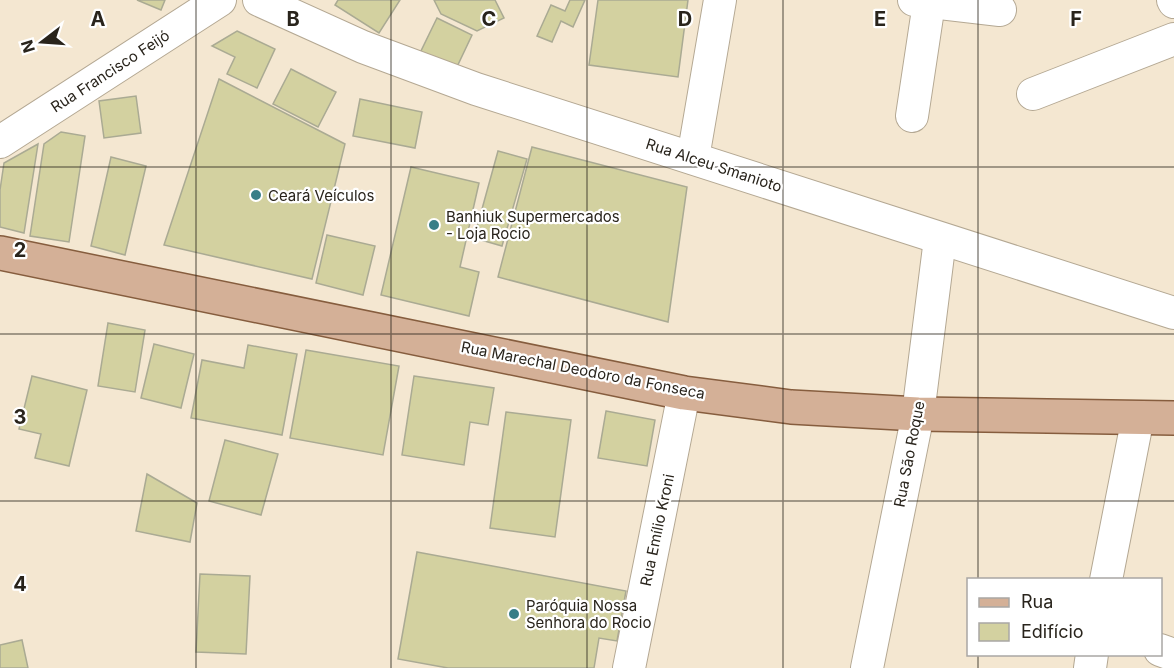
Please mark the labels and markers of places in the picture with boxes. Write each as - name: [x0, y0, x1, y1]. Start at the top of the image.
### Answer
- place label: Ceará Veículos: [268, 186, 375, 205]
- marker: Ceará Veículos: [249, 188, 263, 202]
- place label: Banhiuk Supermercados - Loja Rocio: [446, 207, 620, 243]
- marker: Banhiuk Supermercados - Loja Rocio: [427, 218, 441, 232]
- place label: Paróquia Nossa Senhora do Rocio: [526, 596, 651, 632]
- marker: Paróquia Nossa Senhora do Rocio: [507, 607, 521, 621]

